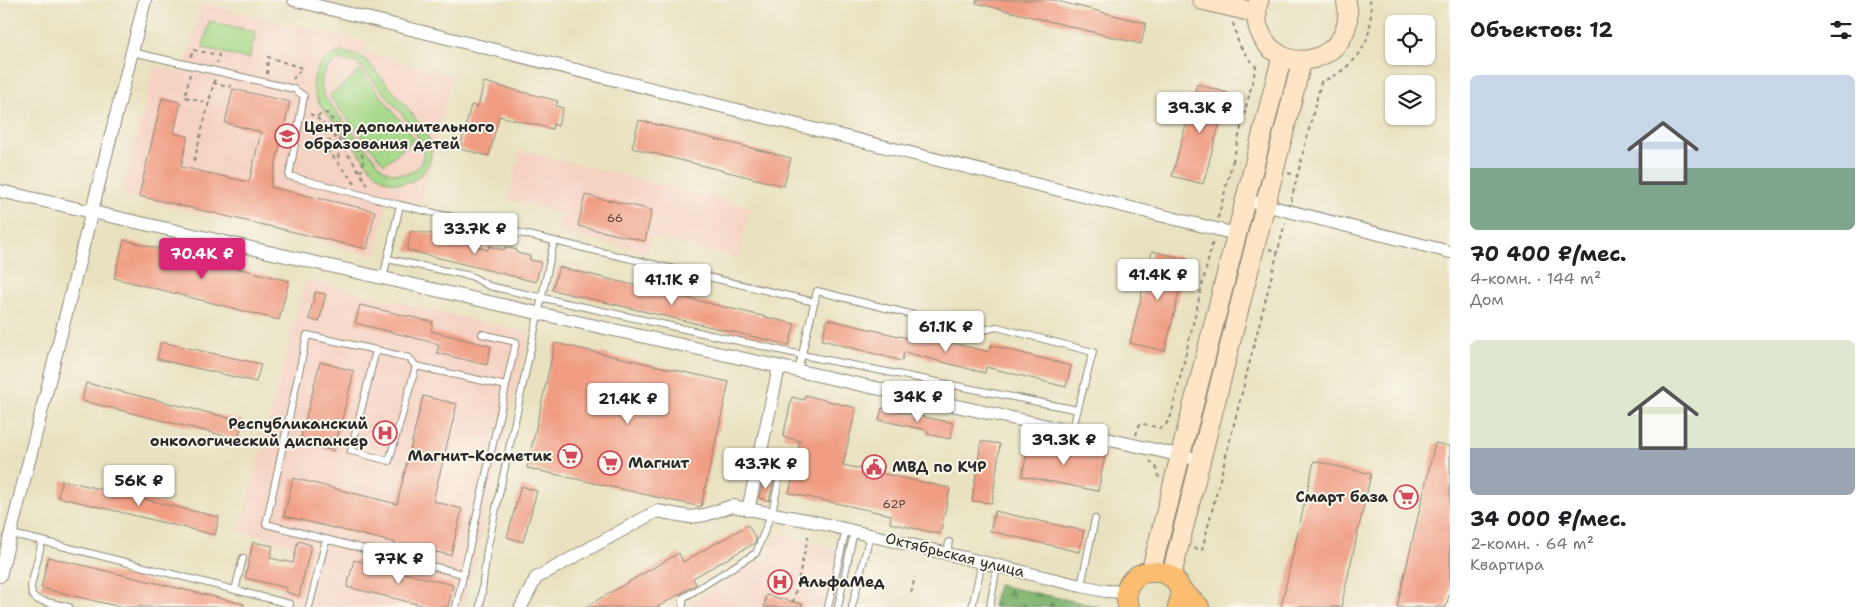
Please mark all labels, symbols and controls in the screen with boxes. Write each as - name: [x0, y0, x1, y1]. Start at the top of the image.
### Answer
- map controls: [1385, 15, 1435, 125]
- button: locate: [1385, 15, 1435, 65]
- text: Объектов: 12: [1470, 16, 1613, 44]
- icon: filters: [1827, 16, 1855, 44]
- button: layers: [1385, 75, 1435, 125]
- pin: 39.3K ₽: [1154, 92, 1246, 134]
- text: 39.3K ₽: [1168, 97, 1232, 118]
- icon: home: [1618, 108, 1708, 198]
- place label: Центр дополнительного образования детей: [304, 117, 495, 154]
- school or university icon: Центр дополнительного образования детей: [274, 123, 300, 149]
- house number: 66: [607, 210, 623, 226]
- pin: 33.7K ₽: [429, 212, 521, 255]
- text: 33.7K ₽: [443, 218, 507, 239]
- pin: 70.4K ₽: [156, 238, 248, 280]
- text: 70 400 ₽/мес.: [1470, 240, 1627, 268]
- text: 70.4K ₽: [170, 243, 234, 264]
- pin: 41.4K ₽: [1112, 258, 1204, 301]
- pin: 41.1K ₽: [626, 264, 718, 306]
- text: 41.4K ₽: [1128, 264, 1188, 285]
- text: 4-комн. · 144 m²: [1470, 268, 1601, 289]
- text: 41.1K ₽: [645, 269, 699, 290]
- text: Дом: [1470, 289, 1504, 310]
- pin: 61.1K ₽: [900, 310, 992, 353]
- text: 61.1K ₽: [919, 316, 973, 337]
- icon: home: [1618, 373, 1708, 463]
- pin: 34K ₽: [883, 380, 953, 423]
- pin: 21.4K ₽: [582, 382, 674, 425]
- text: 34K ₽: [893, 386, 943, 407]
- text: 21.4K ₽: [598, 388, 658, 409]
- place label: Республиканский онкологический диспансер: [150, 414, 369, 451]
- hospital icon: Республиканский онкологический диспансер: [372, 420, 398, 446]
- pin: 39.3K ₽: [1018, 424, 1110, 466]
- text: 39.3K ₽: [1032, 429, 1096, 450]
- supermarket icon: Магнит-Косметик: [557, 443, 583, 469]
- place label: Магнит-Косметик: [407, 446, 553, 466]
- pin: 43.7K ₽: [720, 448, 812, 490]
- supermarket icon: Магнит: [597, 450, 623, 476]
- place label: Магнит: [628, 453, 689, 473]
- text: 43.7K ₽: [735, 453, 797, 474]
- public building icon: МВД по КЧР: [861, 454, 887, 480]
- place label: МВД по КЧР: [892, 457, 987, 477]
- pin: 56K ₽: [104, 464, 174, 507]
- text: 56K ₽: [115, 470, 163, 491]
- supermarket icon: Смарт база: [1393, 484, 1419, 510]
- place label: Смарт база: [1296, 487, 1389, 507]
- house number: 62Р: [882, 496, 906, 512]
- text: 34 000 ₽/мес.: [1470, 505, 1627, 533]
- street label: Октябрьская улица: [883, 528, 1027, 582]
- text: 2-комн. · 64 m²: [1470, 533, 1594, 554]
- pin: 77K ₽: [364, 542, 434, 585]
- text: 77K ₽: [374, 548, 424, 569]
- text: Квартира: [1470, 554, 1544, 575]
- hospital icon: АльфаМед: [767, 569, 793, 595]
- place label: АльфаМед: [798, 572, 885, 592]

